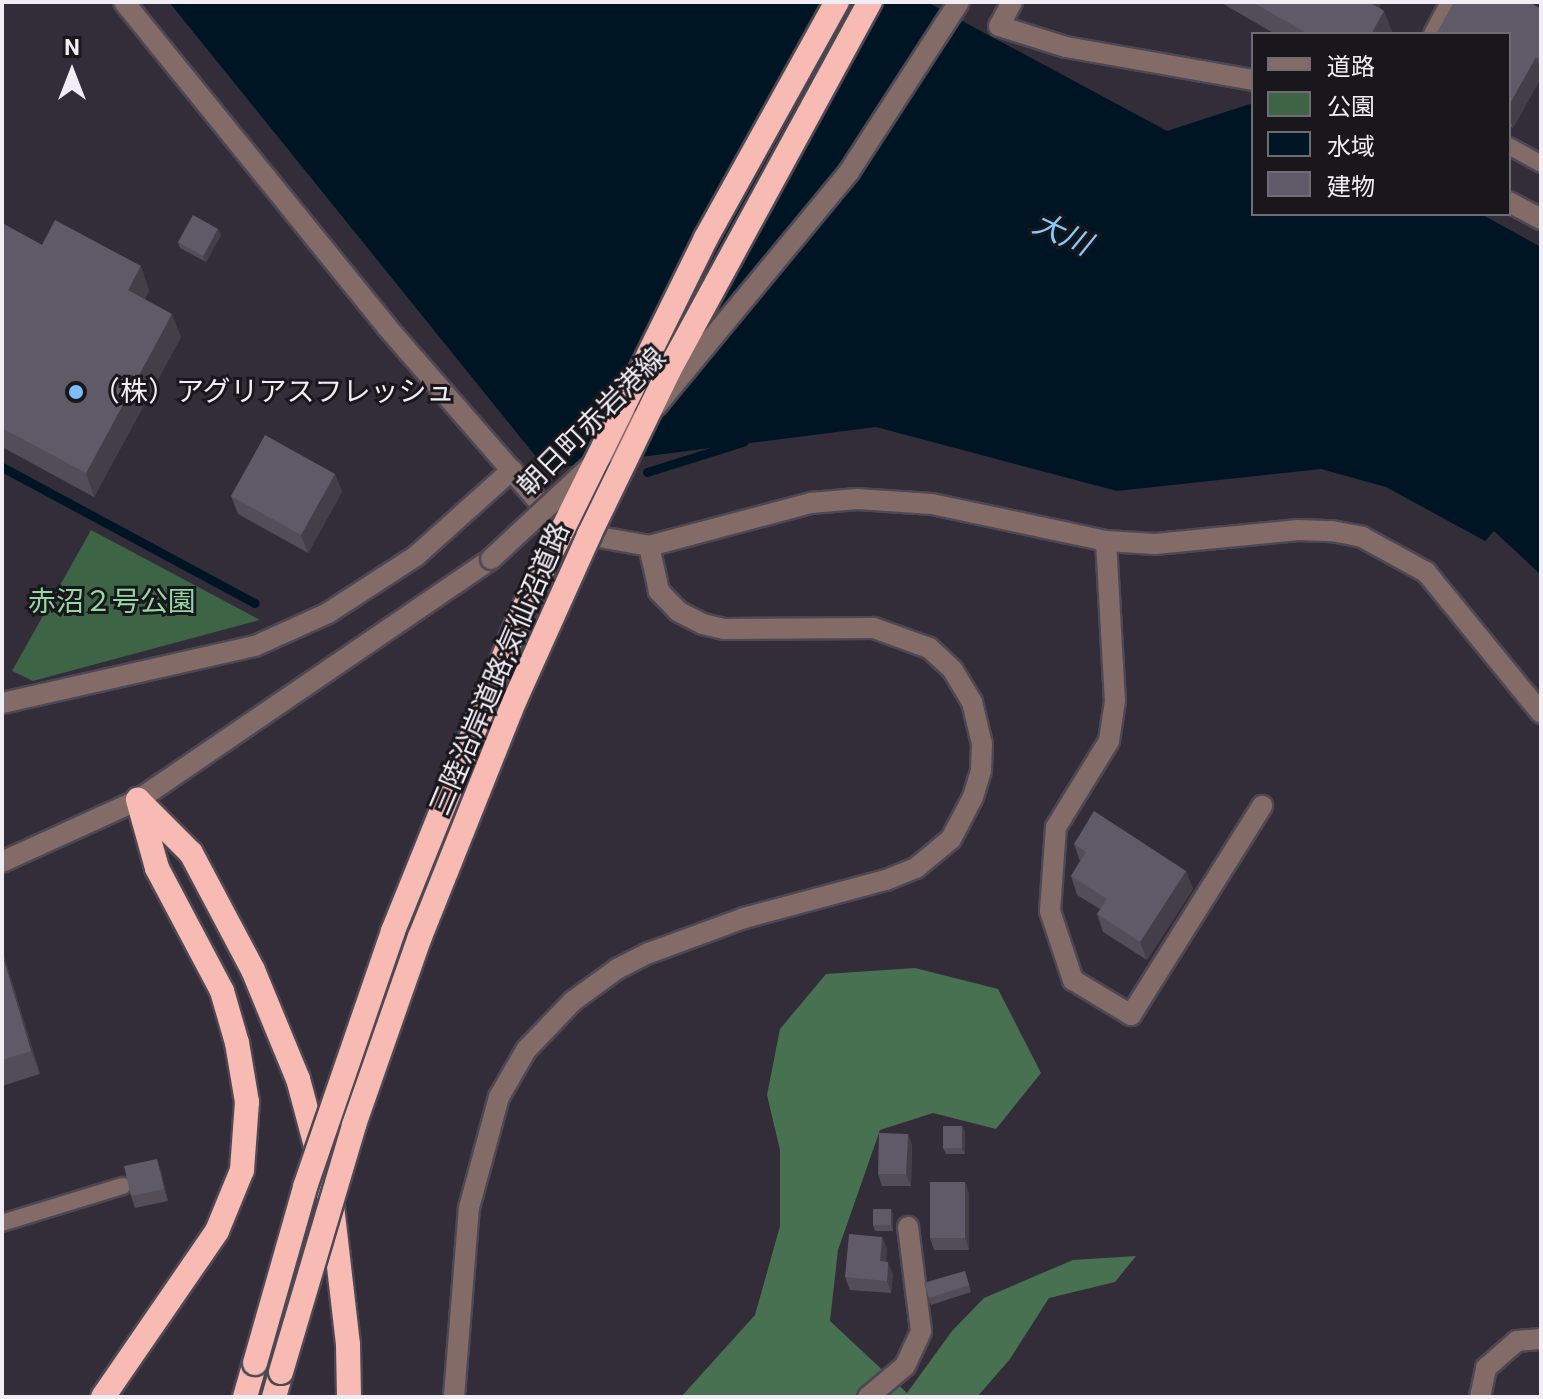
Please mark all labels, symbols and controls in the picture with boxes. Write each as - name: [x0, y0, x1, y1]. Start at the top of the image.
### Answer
- north arrow: [32, 32, 112, 112]
- legend: [1251, 32, 1511, 216]
- text: N: [64, 35, 80, 60]
- text: 道路: [1327, 53, 1375, 81]
- text: 公園: [1327, 93, 1375, 121]
- text: 水域: [1327, 133, 1375, 161]
- text: 建物: [1327, 173, 1375, 201]
- water label: 大川: [1027, 205, 1097, 263]
- street label: 朝日町赤岩港線: [511, 341, 673, 503]
- place label: （株）アグリアスフレッシュ: [92, 375, 456, 409]
- marker: （株）アグリアスフレッシュ: [67, 383, 85, 401]
- street label: 三陸沿岸道路;気仙沼道路: [423, 518, 577, 820]
- park label: 赤沼２号公園: [28, 585, 196, 619]

